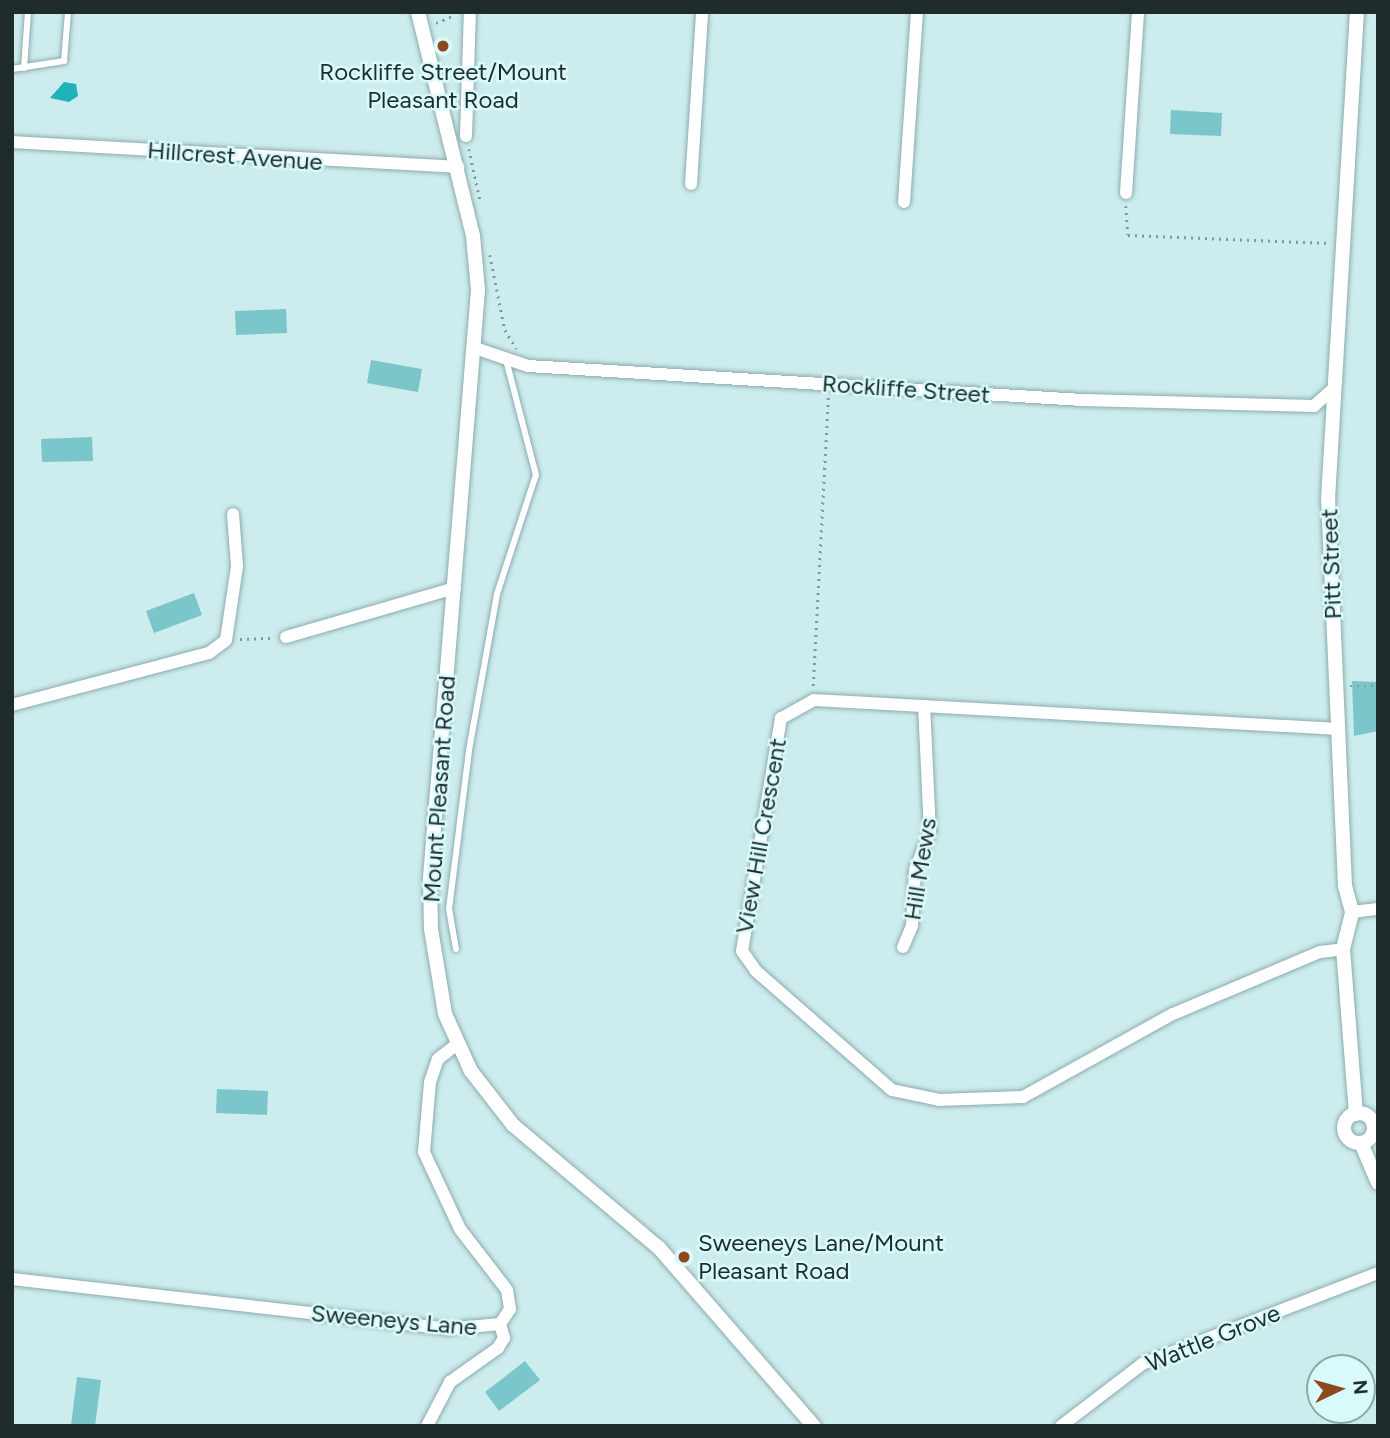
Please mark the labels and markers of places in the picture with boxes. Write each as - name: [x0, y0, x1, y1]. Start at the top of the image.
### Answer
- marker: Rockliffe Street/Mount Pleasant Road: [435, 38, 451, 54]
- place label: Rockliffe Street/Mount Pleasant Road: [319, 58, 567, 114]
- place label: Sweeneys Lane/Mount Pleasant Road: [698, 1229, 944, 1285]
- marker: Sweeneys Lane/Mount Pleasant Road: [676, 1249, 692, 1265]

